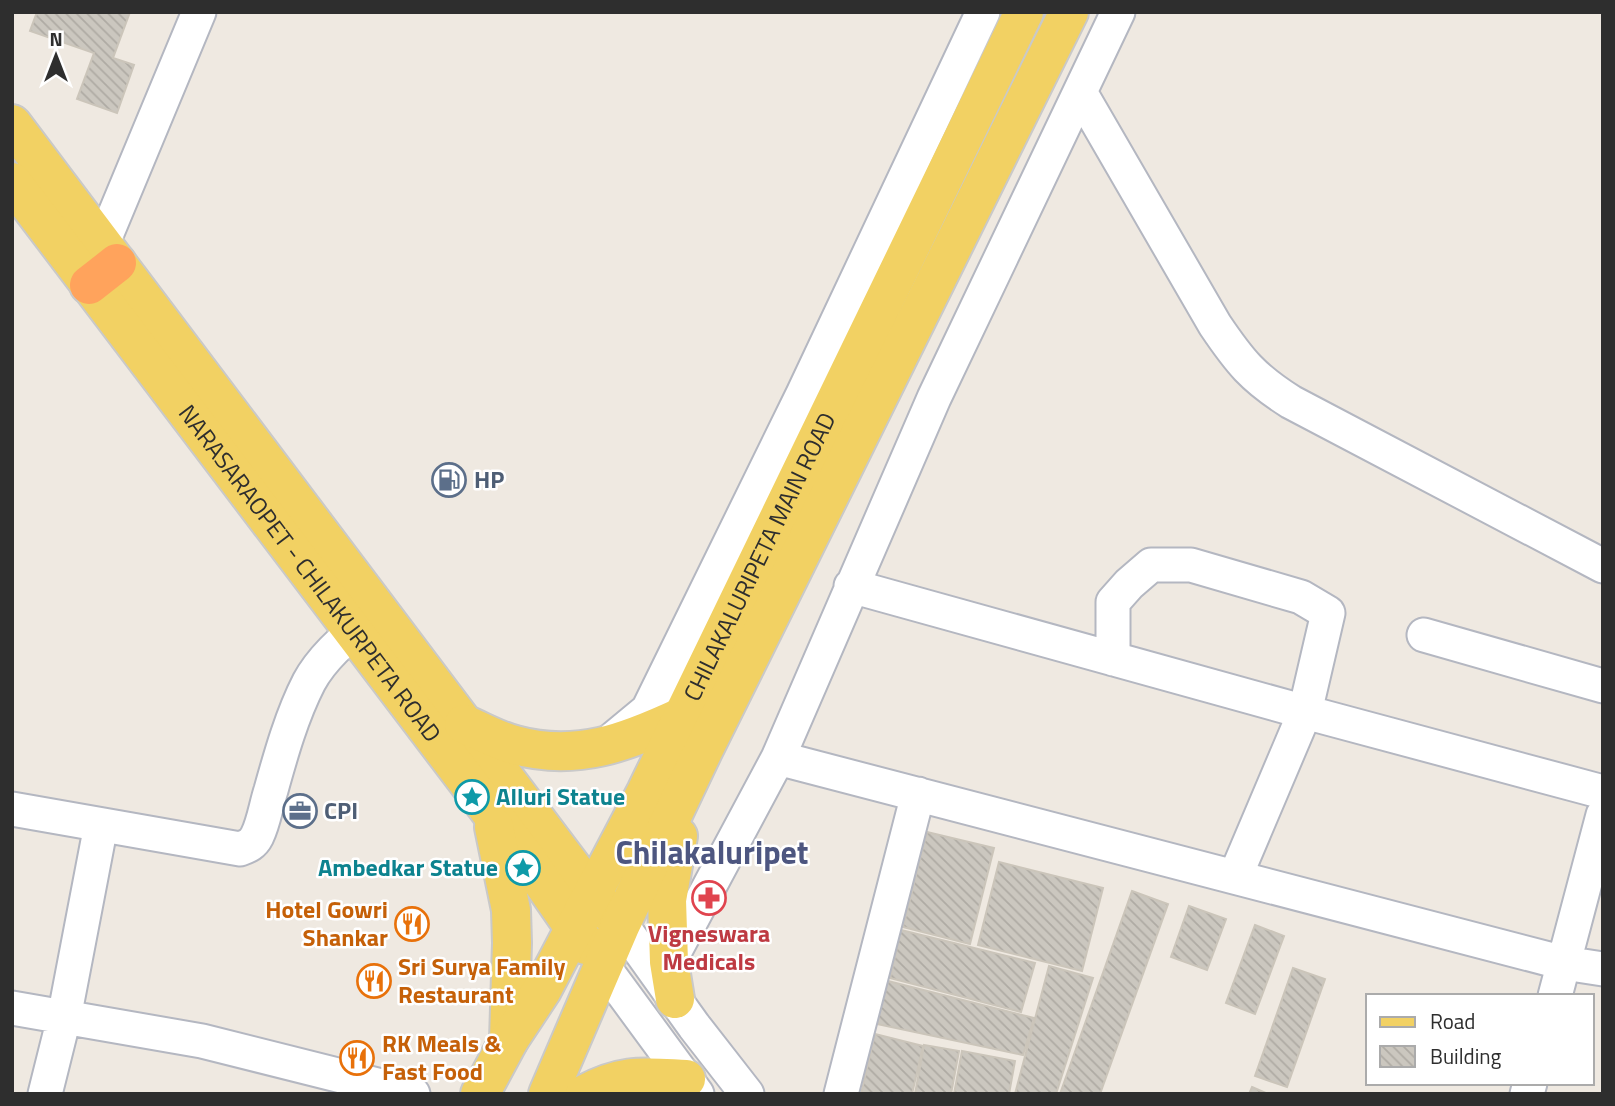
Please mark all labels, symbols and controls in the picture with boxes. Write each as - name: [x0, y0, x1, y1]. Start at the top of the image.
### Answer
- north arrow: [21, 21, 91, 91]
- text: N: [49, 24, 63, 53]
- street label: NARASARAOPET - CHILAKURPETA ROAD: [170, 397, 450, 750]
- street label: CHILAKALURIPETA MAIN ROAD: [674, 406, 844, 707]
- fuel station icon: HP: [430, 461, 468, 499]
- place label: HP: [474, 461, 504, 497]
- place icon: Alluri Statue: [453, 778, 491, 816]
- place label: Alluri Statue: [496, 778, 625, 814]
- office icon: CPI: [281, 792, 319, 830]
- place label: CPI: [324, 792, 358, 828]
- district label: Chilakaluripet: [615, 828, 809, 876]
- place label: Ambedkar Statue: [318, 849, 498, 885]
- place icon: Ambedkar Statue: [504, 849, 542, 887]
- pharmacy icon: Vigneswara Medicals: [690, 879, 728, 917]
- place label: Hotel Gowri Shankar: [265, 891, 388, 955]
- restaurant icon: Hotel Gowri Shankar: [393, 905, 431, 943]
- place label: Vigneswara Medicals: [648, 915, 770, 979]
- place label: Sri Surya Family Restaurant: [398, 948, 565, 1012]
- restaurant icon: Sri Surya Family Restaurant: [355, 962, 393, 1000]
- legend: [1366, 994, 1594, 1085]
- text: Road: [1430, 1005, 1475, 1037]
- place label: RK Meals & Fast Food: [382, 1025, 501, 1089]
- restaurant icon: RK Meals & Fast Food: [338, 1039, 376, 1077]
- text: Building: [1430, 1040, 1502, 1072]

